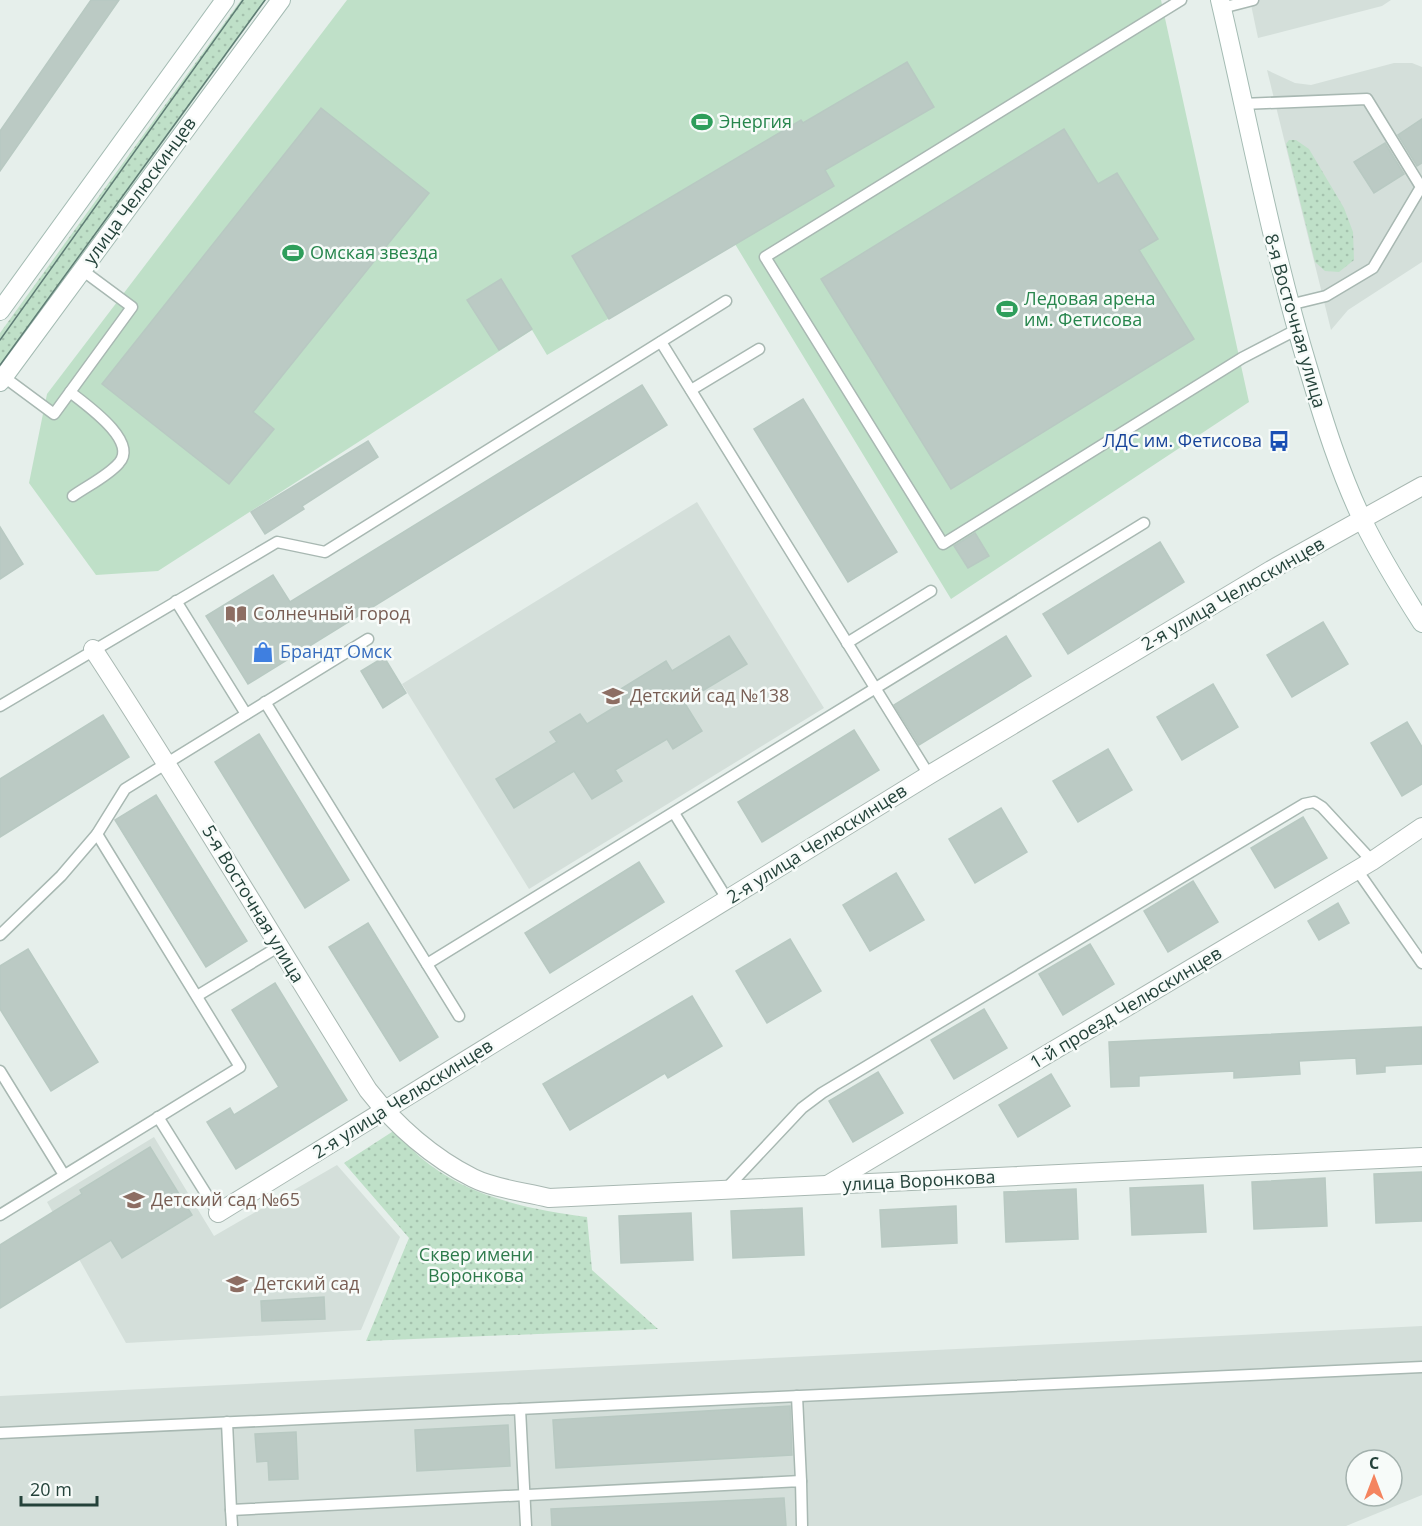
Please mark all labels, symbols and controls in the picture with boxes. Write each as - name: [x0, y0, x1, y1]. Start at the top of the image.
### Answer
- place label: Энергия: [719, 109, 792, 133]
- sports icon: Энергия: [690, 110, 714, 134]
- street label: улица Челюскинцев: [77, 112, 201, 269]
- street label: 8-я Восточная улица: [1260, 231, 1332, 411]
- place label: Омская звезда: [310, 240, 438, 264]
- sports icon: Омская звезда: [281, 241, 305, 265]
- place label: Ледовая арена им. Фетисова: [1024, 286, 1155, 331]
- sports icon: Ледовая арена им. Фетисова: [995, 297, 1019, 321]
- place label: ЛДС им. Фетисова: [1103, 428, 1262, 452]
- bus stop icon: ЛДС им. Фетисова: [1267, 429, 1291, 453]
- street label: 2-я улица Челюскинцев: [1137, 531, 1328, 655]
- place label: Солнечный город: [253, 601, 410, 625]
- library icon: Солнечный город: [224, 602, 248, 626]
- place label: Брандт Омск: [280, 639, 393, 663]
- shop icon: Брандт Омск: [251, 640, 275, 664]
- place label: Детский сад №138: [630, 683, 789, 707]
- school or university icon: Детский сад №138: [601, 684, 625, 708]
- street label: 2-я улица Челюскинцев: [722, 778, 911, 908]
- street label: 5-я Восточная улица: [197, 820, 311, 987]
- street label: 1-й проезд Челюскинцев: [1025, 940, 1226, 1074]
- street label: 2-я улица Челюскинцев: [308, 1033, 497, 1163]
- street label: улица Воронкова: [842, 1164, 996, 1196]
- place label: Детский сад №65: [151, 1187, 300, 1211]
- school or university icon: Детский сад №65: [122, 1188, 146, 1212]
- park label: Сквер имени Воронкова: [419, 1242, 533, 1287]
- place label: Детский сад: [254, 1271, 359, 1295]
- school or university icon: Детский сад: [225, 1272, 249, 1296]
- north arrow: [1344, 1448, 1404, 1508]
- text: С: [1369, 1452, 1379, 1474]
- scale bar: [21, 1469, 98, 1507]
- text: 20 m: [30, 1477, 72, 1501]

